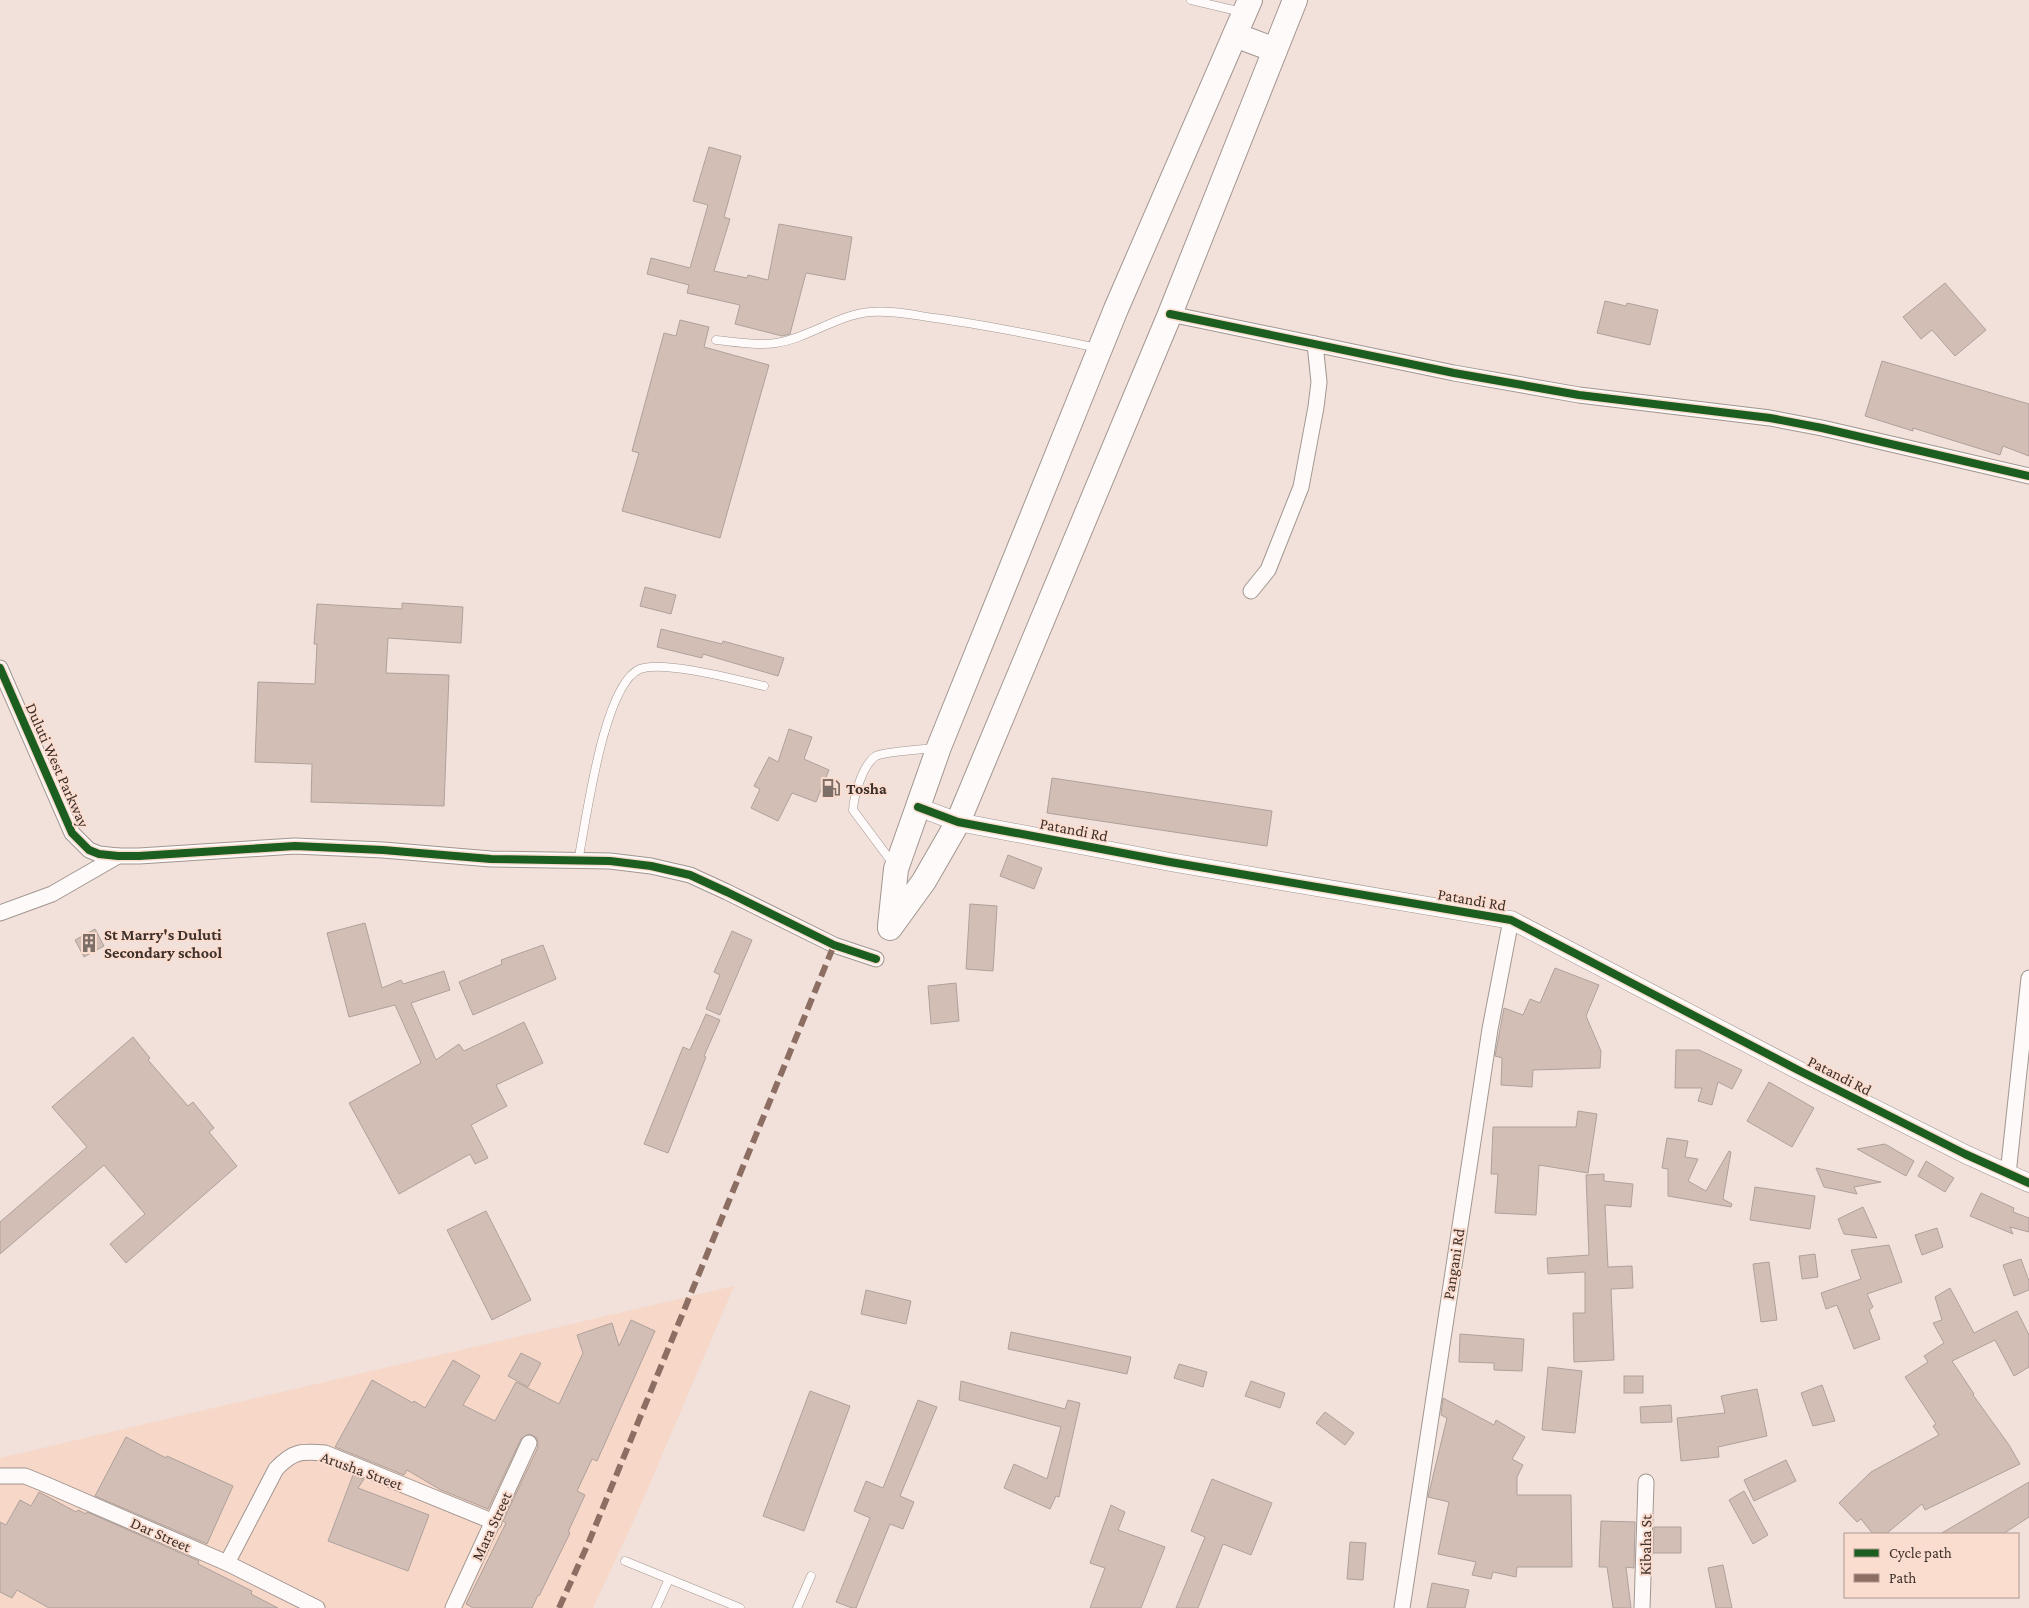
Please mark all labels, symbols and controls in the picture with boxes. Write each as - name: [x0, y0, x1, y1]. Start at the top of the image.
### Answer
- street label: Duluti West Parkway: [22, 700, 93, 831]
- fuel station icon: Tosha: [820, 777, 842, 799]
- place label: Tosha: [846, 780, 887, 797]
- street label: Patandi Rd: [1038, 815, 1110, 845]
- street label: Patandi Rd: [1436, 885, 1508, 914]
- place label: St Marry's Duluti Secondary school: [104, 926, 222, 961]
- building icon: St Marry's Duluti Secondary school: [78, 932, 100, 954]
- street label: Patandi Rd: [1805, 1052, 1875, 1099]
- street label: Pangani Rd: [1439, 1227, 1469, 1301]
- street label: Arusha Street: [319, 1448, 406, 1493]
- street label: Mara Street: [468, 1488, 515, 1563]
- street label: Dar Street: [128, 1514, 194, 1556]
- street label: Kibaha St: [1636, 1514, 1655, 1576]
- legend: [1844, 1533, 2019, 1598]
- text: Cycle path: [1889, 1545, 1952, 1562]
- text: Path: [1889, 1570, 1916, 1586]

